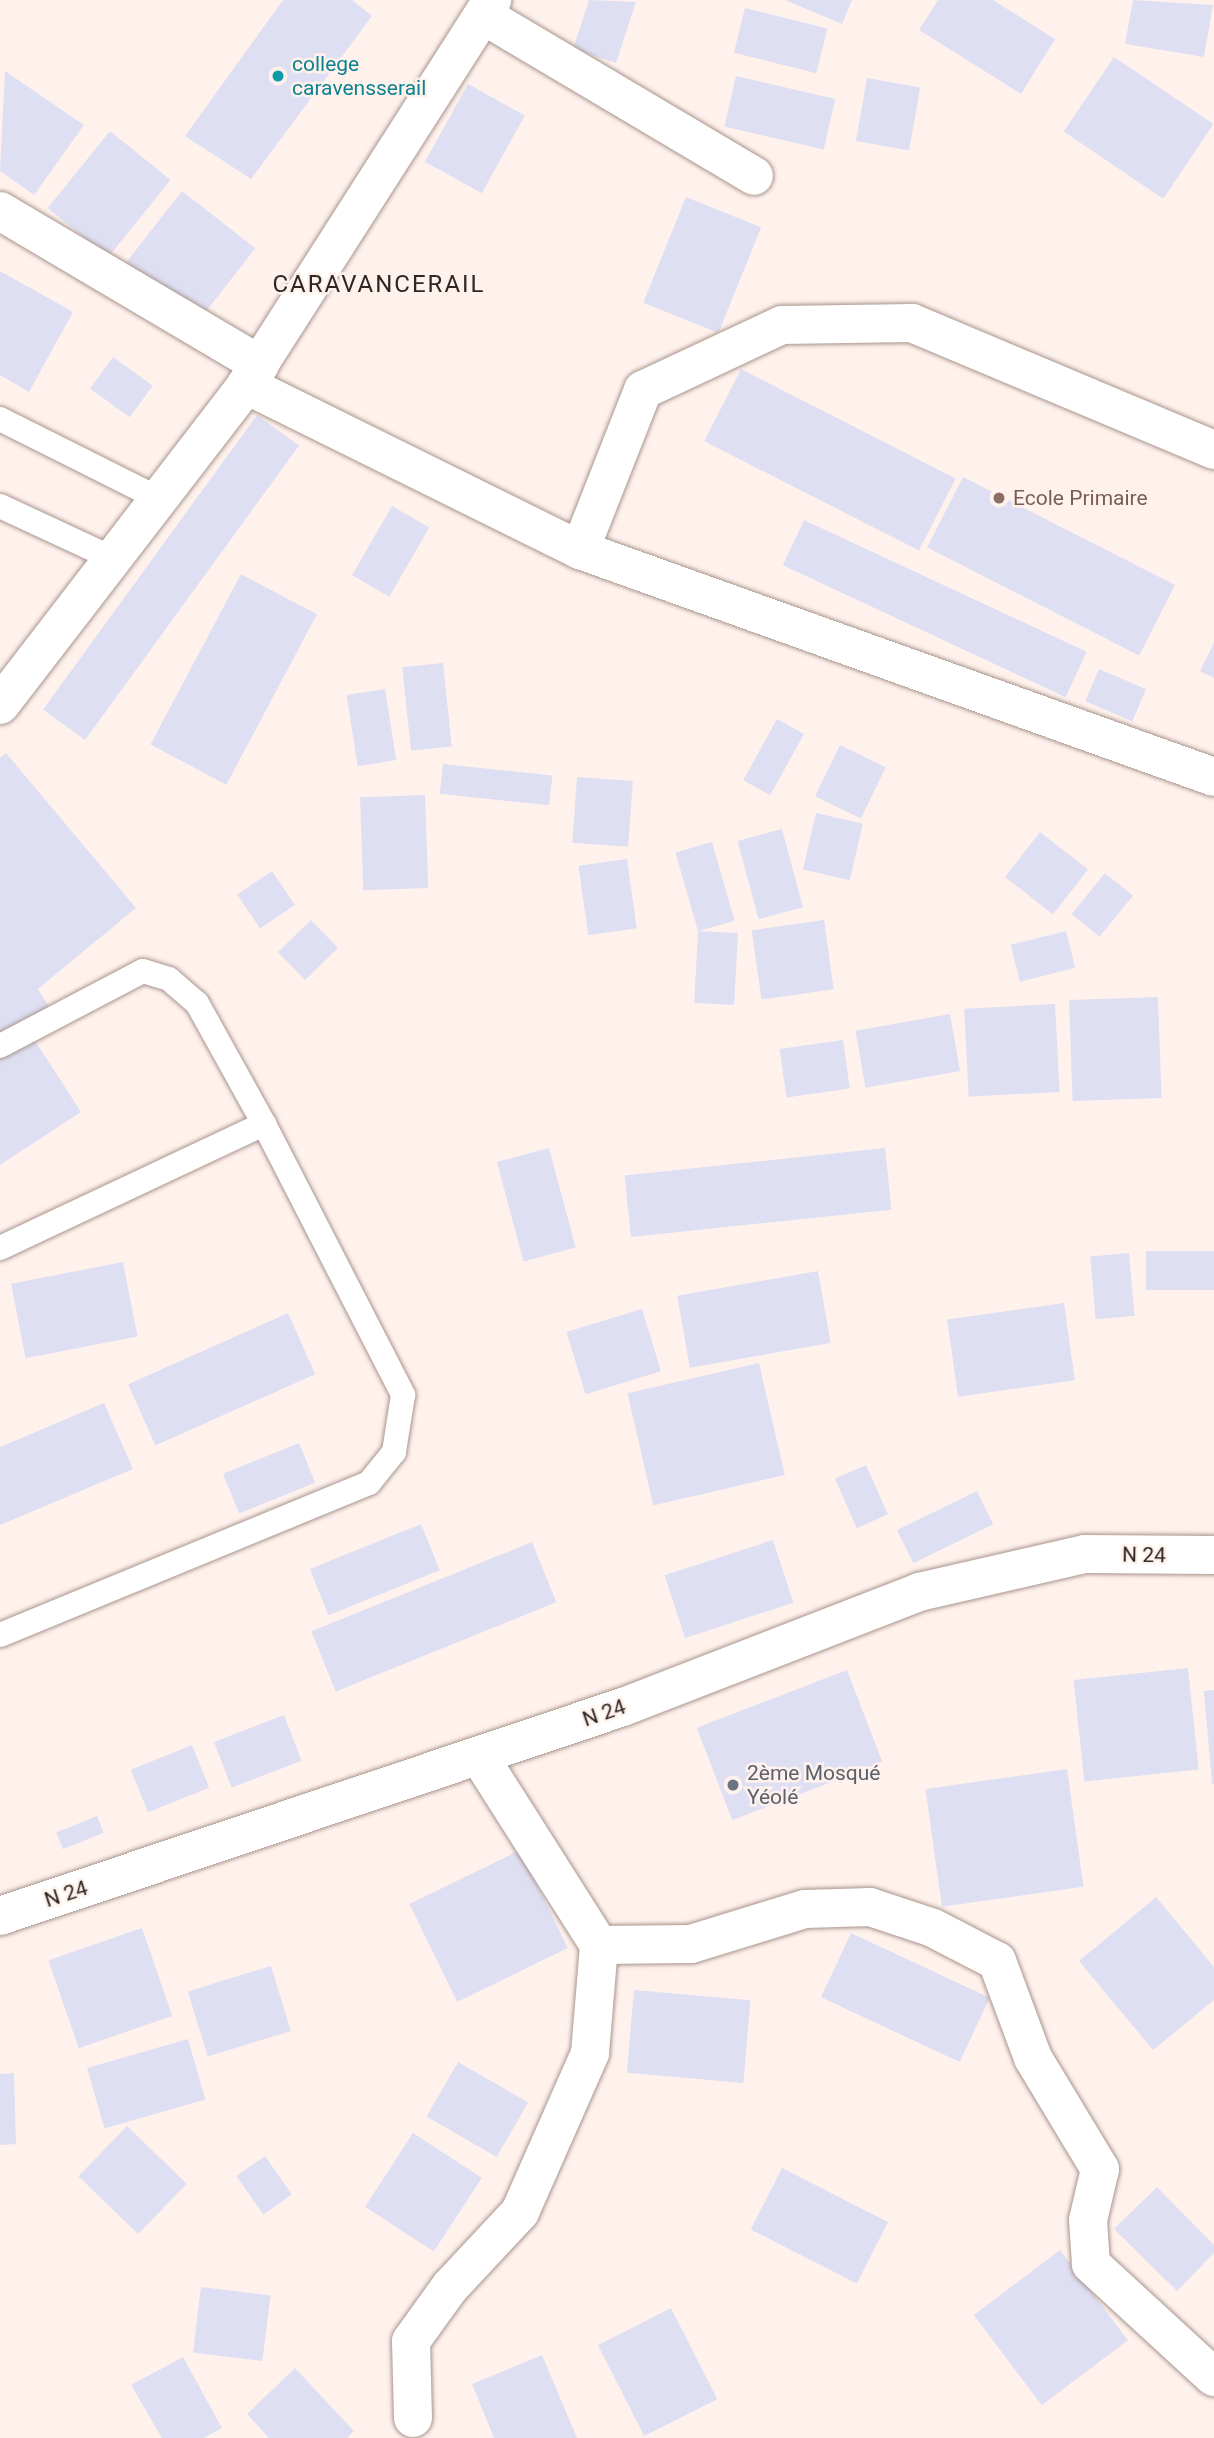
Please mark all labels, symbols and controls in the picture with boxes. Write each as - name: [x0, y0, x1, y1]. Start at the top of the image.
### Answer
- place label: college caravensserail: [292, 51, 426, 101]
- marker: college caravensserail: [270, 68, 286, 84]
- district label: CARAVANCERAIL: [274, 271, 484, 299]
- place label: Ecole Primaire: [1013, 485, 1148, 511]
- marker: Ecole Primaire: [991, 490, 1007, 506]
- street label: N 24: [1122, 1542, 1166, 1568]
- street label: N 24: [579, 1694, 629, 1732]
- place label: 2ème Mosqué Yéolé: [747, 1760, 880, 1810]
- marker: 2ème Mosqué Yéolé: [725, 1777, 741, 1793]
- street label: N 24: [41, 1875, 91, 1913]

